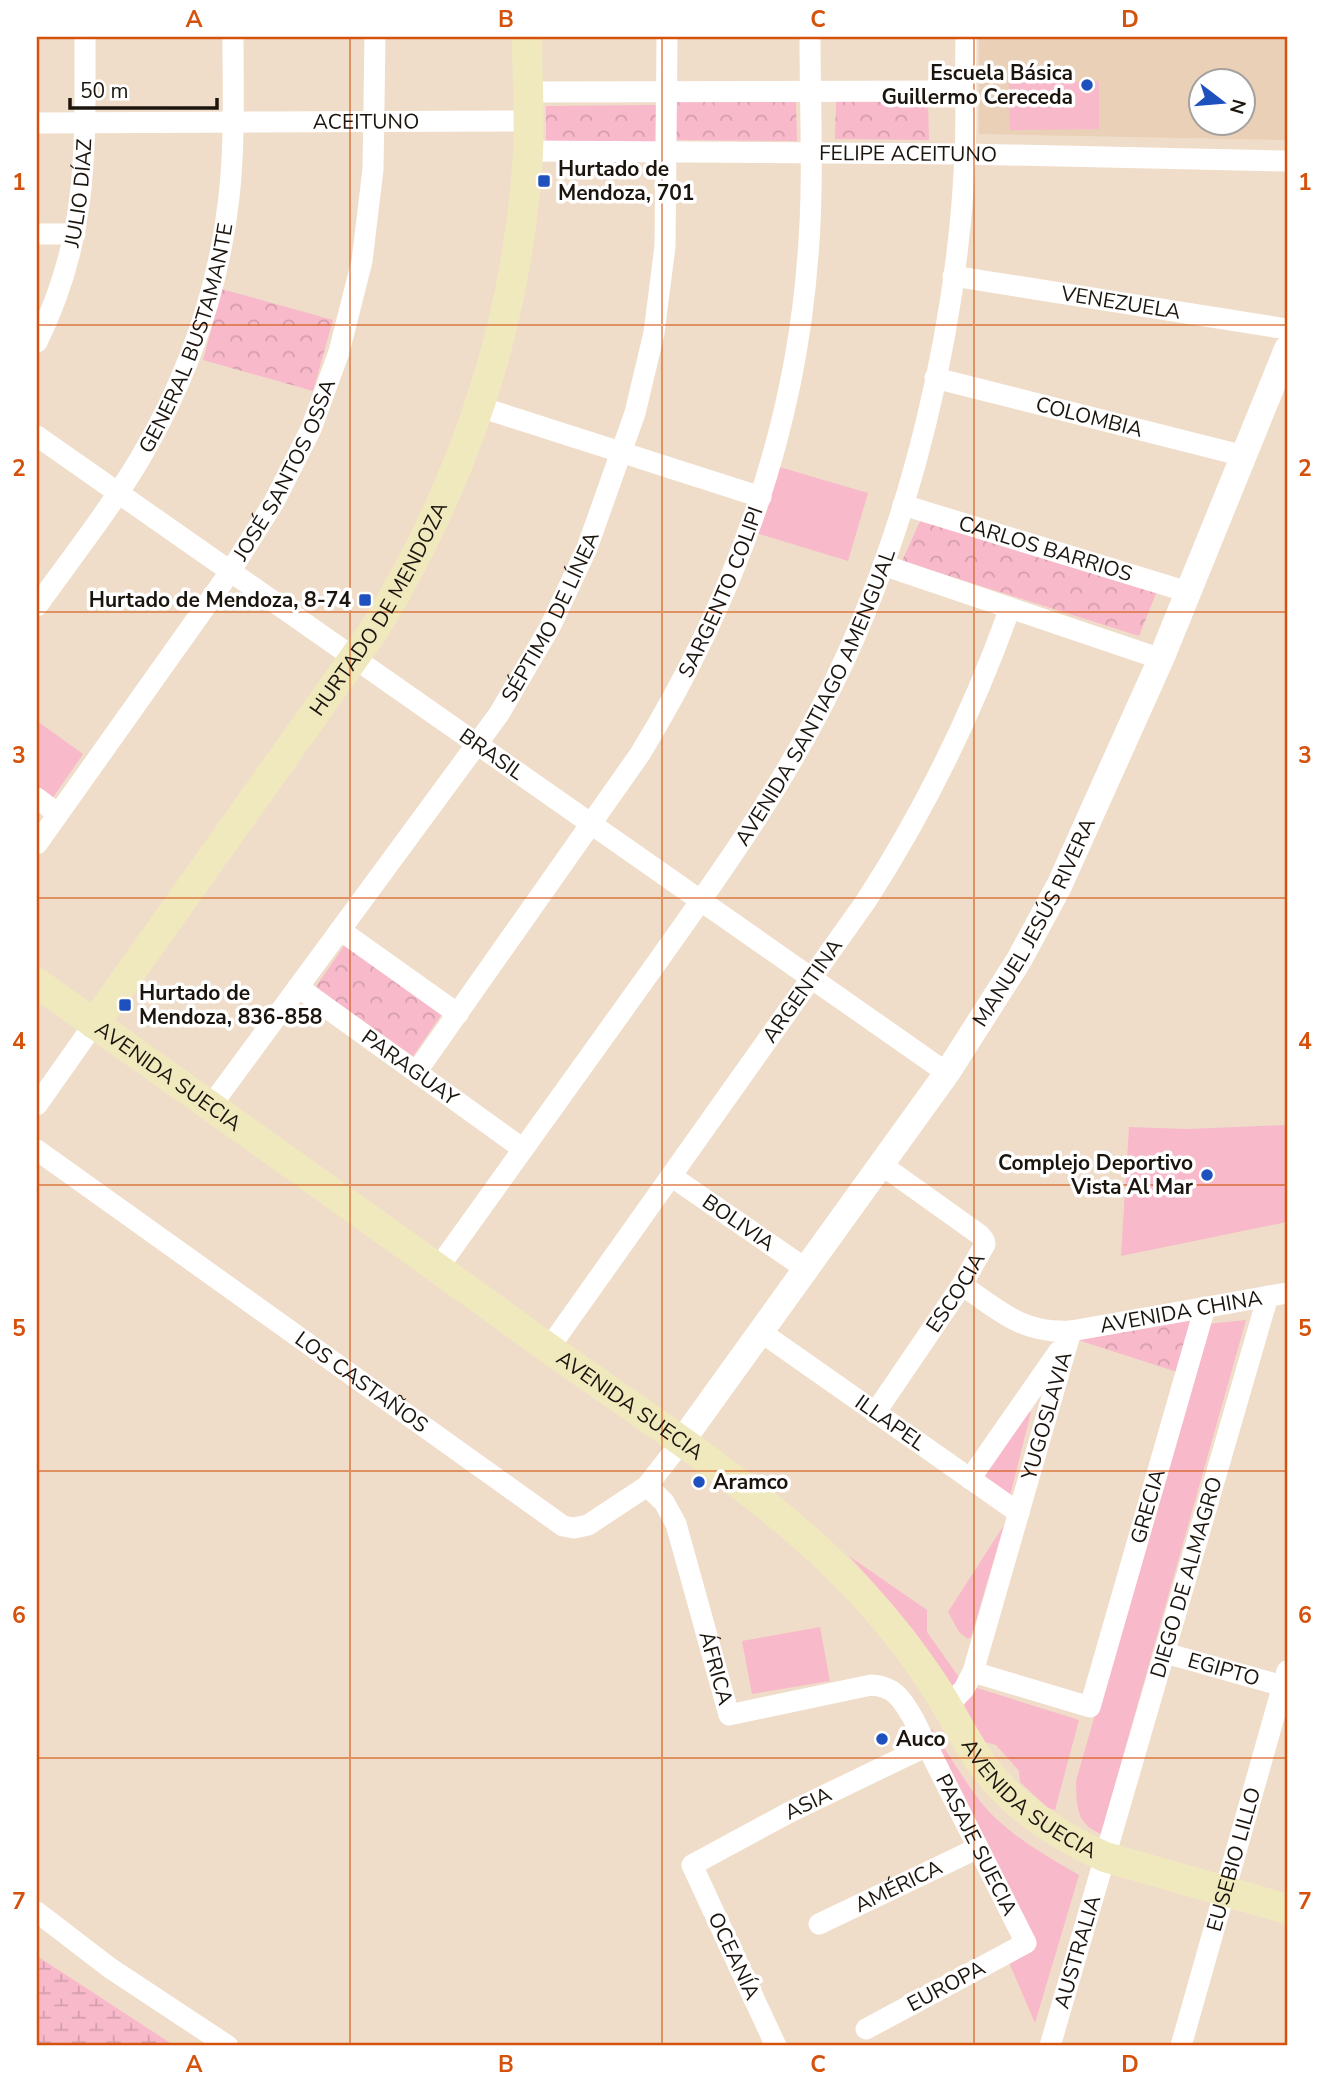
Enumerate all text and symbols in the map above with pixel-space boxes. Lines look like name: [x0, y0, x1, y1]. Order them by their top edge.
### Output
text: A: [185, 4, 203, 35]
text: B: [498, 4, 514, 35]
text: C: [810, 4, 826, 35]
text: D: [1121, 4, 1139, 35]
place label: Escuela Básica Guillermo Cereceda: [881, 59, 1073, 111]
scale bar: [70, 66, 217, 110]
north arrow: [1188, 66, 1258, 136]
text: 50 m: [80, 77, 129, 105]
marker: Escuela Básica Guillermo Cereceda: [1079, 77, 1095, 93]
text: N: [1223, 96, 1252, 117]
street label: ACEITUNO: [313, 107, 419, 136]
street label: JULIO DÍAZ: [58, 138, 98, 251]
street label: FELIPE ACEITUNO: [819, 139, 997, 169]
place label: Hurtado de Mendoza, 701: [558, 155, 694, 207]
text: 1: [12, 167, 26, 198]
text: 1: [1298, 167, 1312, 198]
marker: Hurtado de Mendoza, 701: [536, 173, 552, 189]
street label: GENERAL BUSTAMANTE: [132, 221, 239, 458]
street label: VENEZUELA: [1058, 279, 1183, 326]
street label: JOSÉ SANTOS OSSA: [226, 375, 342, 567]
street label: COLOMBIA: [1033, 390, 1146, 444]
text: 2: [12, 453, 26, 484]
text: 2: [1298, 453, 1312, 484]
street label: HURTADO DE MENDOZA: [303, 497, 454, 722]
street label: SARGENTO COLIPI: [672, 503, 770, 683]
street label: CARLOS BARRIOS: [955, 509, 1136, 588]
street label: SÉPTIMO DE LÍNEA: [495, 528, 606, 707]
street label: AVENIDA SANTIAGO AMENGUAL: [728, 545, 902, 851]
place label: Hurtado de Mendoza, 8-74: [89, 586, 351, 614]
marker: Hurtado de Mendoza, 8-74: [357, 592, 373, 608]
street label: BRASIL: [454, 722, 530, 787]
text: 3: [12, 740, 26, 771]
text: 3: [1298, 740, 1312, 771]
street label: MANUEL JESÚS RIVERA: [966, 813, 1102, 1032]
street label: ARGENTINA: [756, 933, 849, 1048]
place label: Hurtado de Mendoza, 836-858: [139, 979, 322, 1031]
marker: Hurtado de Mendoza, 836-858: [117, 997, 133, 1013]
street label: AVENIDA SUECIA: [90, 1015, 247, 1138]
street label: PARAGUAY: [356, 1023, 464, 1112]
text: 4: [12, 1026, 26, 1057]
text: 4: [1298, 1026, 1312, 1057]
place label: Complejo Deportivo Vista Al Mar: [998, 1149, 1194, 1201]
marker: Complejo Deportivo Vista Al Mar: [1199, 1167, 1215, 1183]
street label: BOLIVIA: [697, 1188, 780, 1257]
street label: ESCOCIA: [920, 1248, 991, 1338]
street label: AVENIDA CHINA: [1098, 1284, 1264, 1340]
text: 5: [12, 1313, 26, 1344]
text: 5: [1298, 1313, 1312, 1344]
street label: LOS CASTAÑOS: [289, 1325, 434, 1439]
street label: AVENIDA SUECIA: [551, 1344, 709, 1466]
street label: YUGOSLAVIA: [1015, 1348, 1078, 1484]
street label: ILLAPEL: [850, 1388, 932, 1458]
street label: GRECIA: [1124, 1466, 1172, 1547]
place label: Aramco: [713, 1468, 788, 1496]
street label: DIEGO DE ALMAGRO: [1144, 1473, 1229, 1681]
marker: Aramco: [691, 1474, 707, 1490]
text: 6: [12, 1600, 26, 1631]
text: 6: [1298, 1600, 1312, 1631]
street label: ÁFRICA: [692, 1628, 740, 1708]
street label: EGIPTO: [1185, 1646, 1263, 1693]
place label: Auco: [896, 1725, 946, 1753]
marker: Auco: [874, 1731, 890, 1747]
street label: AVENIDA SUECIA: [955, 1733, 1101, 1865]
street label: PASAJE SUECIA: [929, 1769, 1024, 1920]
street label: ASIA: [780, 1780, 836, 1827]
street label: EUSEBIO LILLO: [1200, 1784, 1267, 1935]
street label: AMÉRICA: [850, 1853, 947, 1919]
text: 7: [12, 1886, 26, 1917]
text: 7: [1298, 1886, 1312, 1917]
street label: AUSTRALIA: [1048, 1892, 1107, 2012]
street label: OCEANÍA: [702, 1908, 766, 2004]
street label: EUROPA: [902, 1954, 990, 2018]
text: A: [185, 2049, 203, 2080]
text: B: [498, 2049, 514, 2080]
text: C: [810, 2049, 826, 2080]
text: D: [1121, 2049, 1139, 2080]

